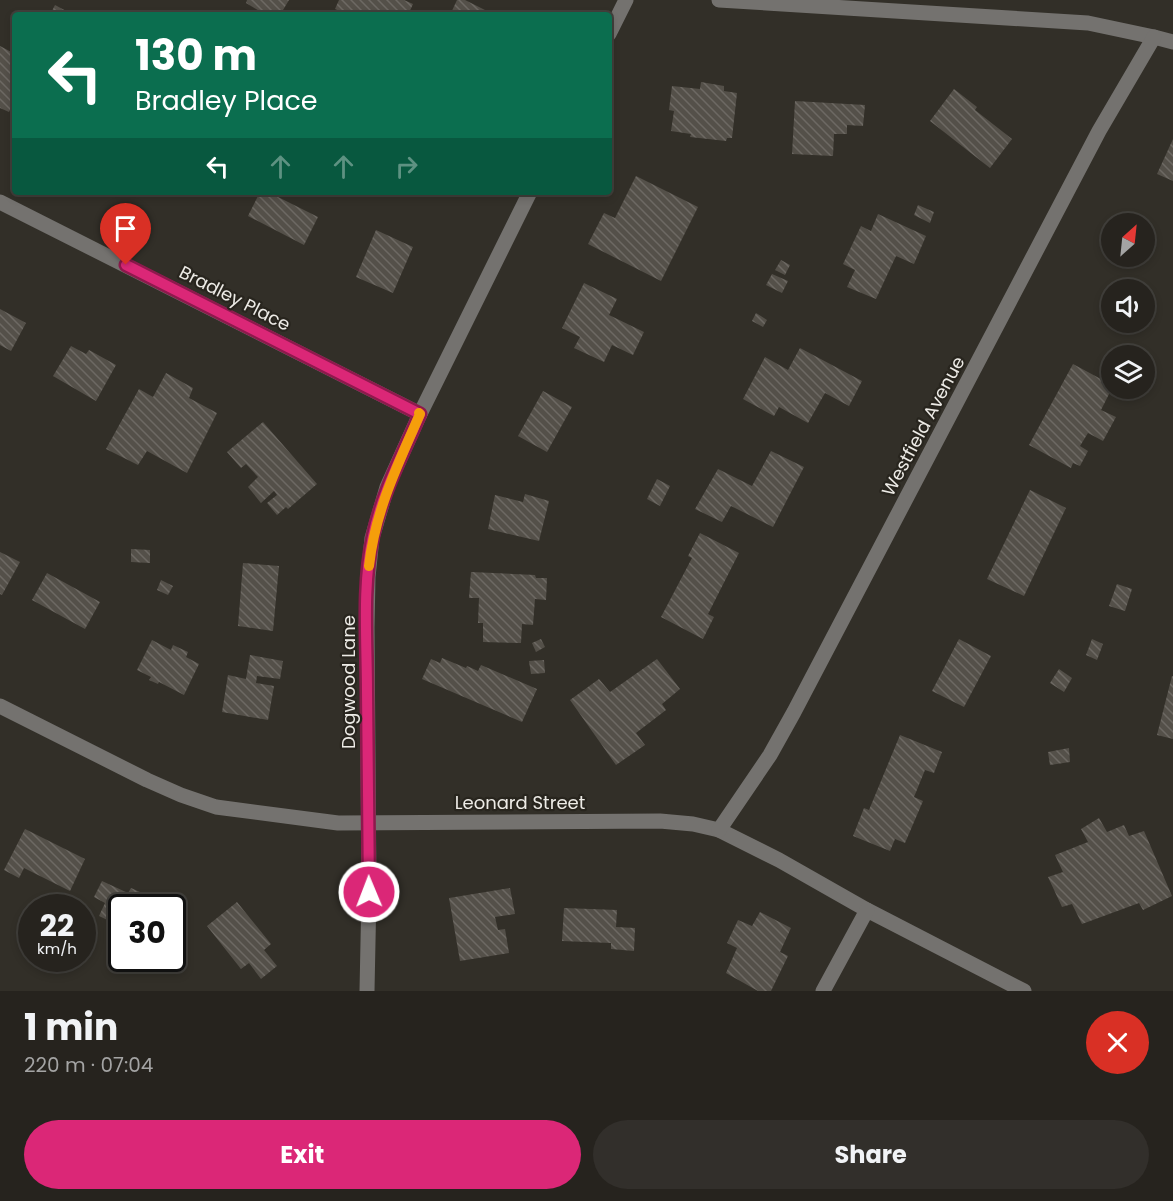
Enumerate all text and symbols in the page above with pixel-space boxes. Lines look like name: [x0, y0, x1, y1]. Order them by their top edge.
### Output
text: 130 m: [135, 26, 257, 85]
icon: left: [36, 36, 114, 114]
text: Bradley Place: [135, 82, 318, 119]
icon: left: [201, 150, 234, 183]
icon: ahead: [264, 150, 297, 183]
icon: ahead: [327, 150, 360, 183]
icon: right: [390, 150, 423, 183]
pin: [100, 203, 151, 265]
icon: arrive: [109, 212, 142, 245]
north arrow: [1101, 213, 1155, 267]
map controls: [1101, 213, 1155, 399]
street label: Bradley Place: [175, 259, 295, 337]
button: sound: [1101, 279, 1155, 333]
button: layers: [1101, 345, 1155, 399]
street label: Westfield Avenue: [876, 352, 970, 500]
street label: Dogwood Lane: [336, 615, 361, 749]
street label: Leonard Street: [455, 790, 585, 815]
position arrow: [337, 860, 401, 924]
speed limit sign: 30: [108, 894, 186, 972]
text: 22: [40, 904, 74, 947]
text: km/h: [37, 938, 77, 959]
text: 1 min: [24, 1002, 118, 1053]
button: close: [1086, 1011, 1149, 1074]
text: 220 m · 07:04: [24, 1051, 153, 1079]
button: Exit: [24, 1120, 581, 1189]
button: Share: [593, 1120, 1149, 1189]

